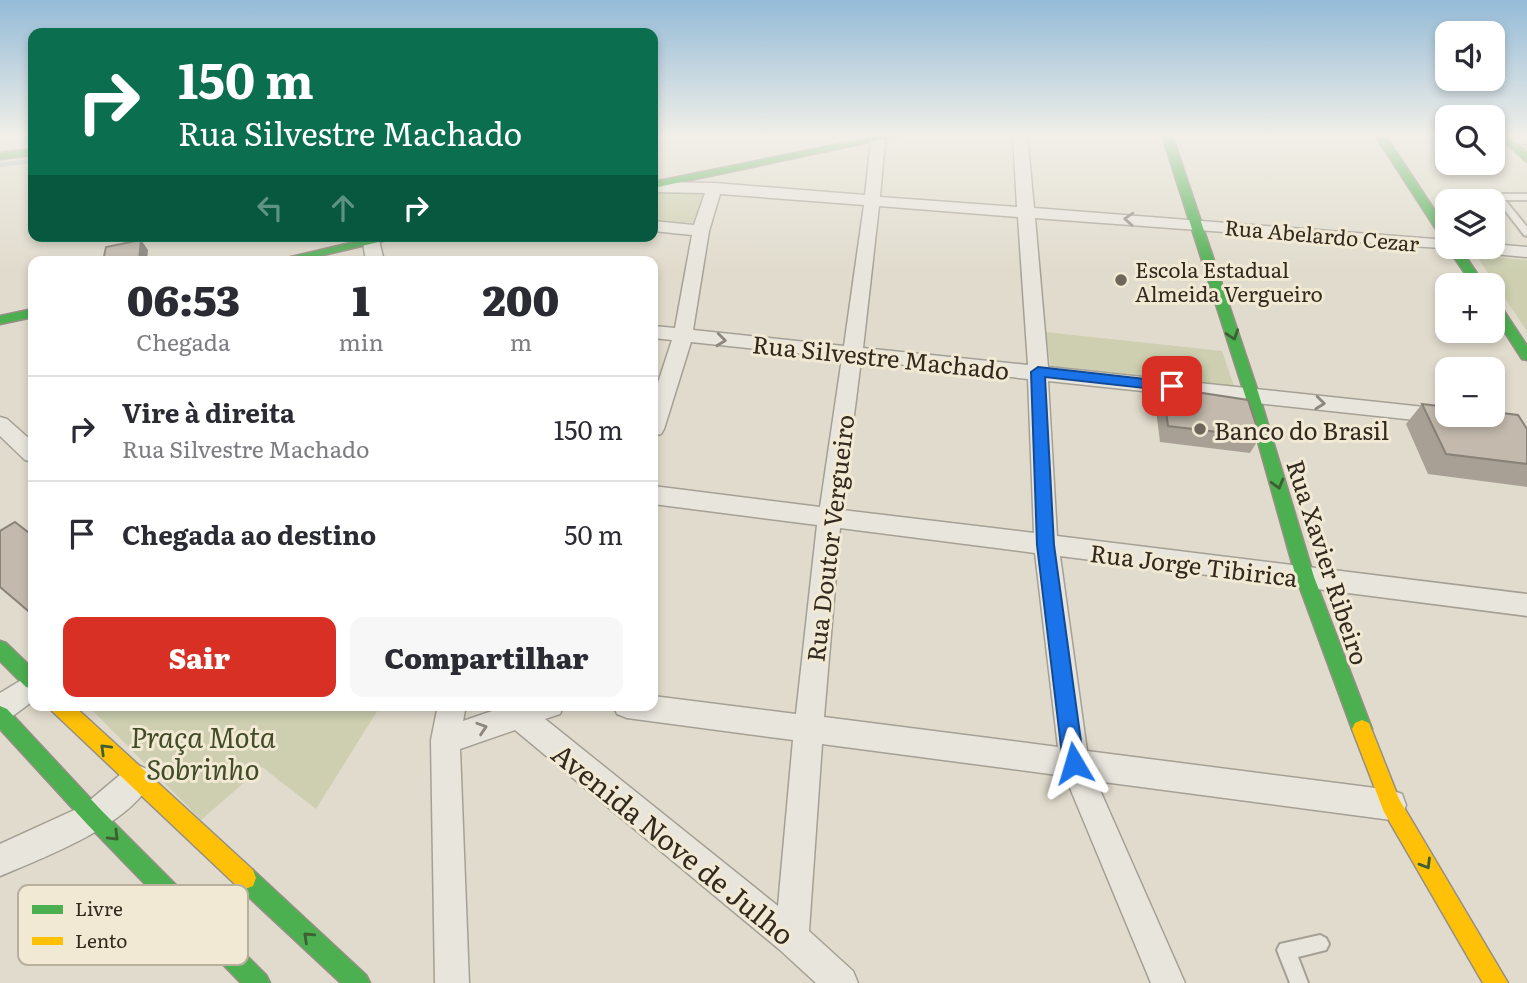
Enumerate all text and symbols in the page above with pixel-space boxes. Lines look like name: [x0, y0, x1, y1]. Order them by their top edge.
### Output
map controls: [1435, 21, 1505, 427]
button: sound: [1435, 21, 1505, 91]
text: 150 m: [178, 41, 314, 114]
icon: right: [63, 56, 154, 147]
button: search: [1435, 105, 1505, 175]
text: Rua Silvestre Machado: [178, 108, 522, 156]
icon: left: [251, 189, 289, 227]
icon: ahead: [324, 189, 362, 227]
icon: right: [397, 189, 435, 227]
button: layers: [1435, 189, 1505, 259]
street label: Rua Abelardo Cezar: [1223, 210, 1421, 258]
one-way arrow: [1123, 212, 1134, 227]
place label: Escola Estadual Almeida Vergueiro: [1135, 253, 1323, 308]
text: 06:53: [127, 267, 240, 329]
text: 1: [352, 267, 370, 329]
text: 200: [482, 267, 559, 329]
marker: Escola Estadual Almeida Vergueiro: [1113, 272, 1129, 288]
button: +: [1435, 273, 1505, 343]
text: Chegada: [136, 324, 230, 358]
text: min: [338, 324, 384, 358]
text: m: [510, 324, 532, 358]
street label: Rua Silvestre Machado: [751, 325, 1011, 387]
one-way arrow: [1225, 329, 1239, 341]
one-way arrow: [715, 332, 726, 347]
pin: [1142, 356, 1202, 416]
button: −: [1435, 357, 1505, 427]
icon: arrive: [1153, 367, 1191, 405]
text: Vire à direita: [122, 392, 295, 431]
one-way arrow: [1314, 395, 1326, 410]
text: 150 m: [554, 409, 623, 448]
icon: right: [63, 410, 101, 448]
street label: Rua Doutor Vergueiro: [796, 412, 862, 664]
place label: Banco do Brasil: [1214, 412, 1389, 447]
marker: Banco do Brasil: [1192, 421, 1208, 437]
text: Rua Silvestre Machado: [122, 431, 369, 465]
street label: Rua Xavier Ribeiro: [1279, 455, 1379, 669]
one-way arrow: [1269, 478, 1284, 490]
text: Chegada ao destino: [122, 514, 376, 553]
text: 50 m: [564, 514, 623, 553]
icon: arrive: [63, 515, 101, 553]
street label: Rua Jorge Tibirica: [1088, 534, 1300, 594]
button: Sair: [63, 617, 336, 697]
button: Compartilhar: [350, 617, 623, 697]
park label: Praça Mota Sobrinho: [130, 715, 276, 789]
one-way arrow: [475, 722, 487, 737]
position arrow: [1037, 726, 1111, 800]
street label: Avenida Nove de Julho: [544, 732, 804, 954]
one-way arrow: [100, 745, 113, 757]
one-way arrow: [105, 828, 118, 841]
one-way arrow: [1417, 857, 1430, 870]
legend: [18, 885, 248, 965]
text: Livre: [75, 894, 123, 922]
text: Lento: [75, 926, 128, 954]
one-way arrow: [303, 932, 316, 945]

